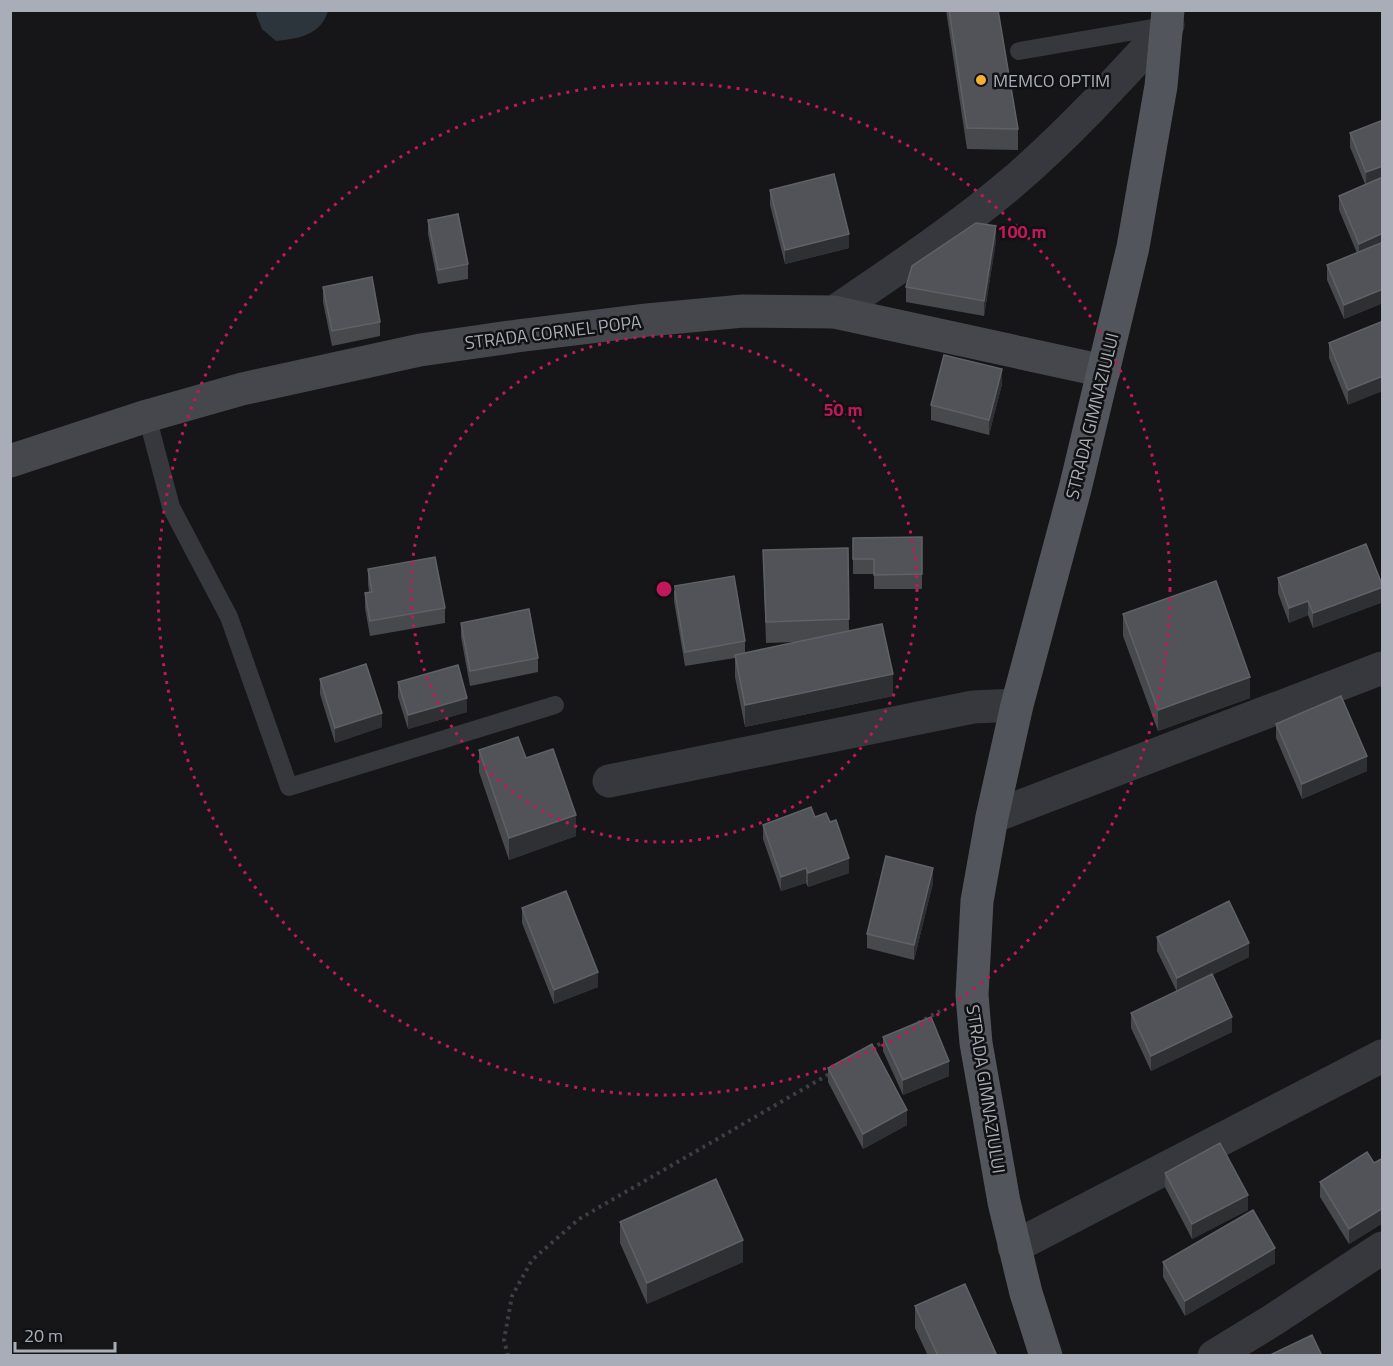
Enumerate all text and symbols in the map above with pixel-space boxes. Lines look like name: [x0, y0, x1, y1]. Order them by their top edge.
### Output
place label: MEMCO OPTIM: [993, 67, 1110, 94]
marker: MEMCO OPTIM: [974, 73, 988, 87]
text: 100 m: [997, 218, 1047, 245]
street label: STRADA CORNEL POPA: [463, 308, 643, 356]
street label: STRADA GIMNAZIULUI: [1058, 330, 1126, 502]
text: 50 m: [823, 396, 863, 423]
centre of rings: [654, 579, 674, 599]
street label: STRADA GIMNAZIULUI: [959, 1003, 1013, 1175]
scale bar: [15, 1315, 116, 1353]
text: 20 m: [24, 1322, 63, 1349]

